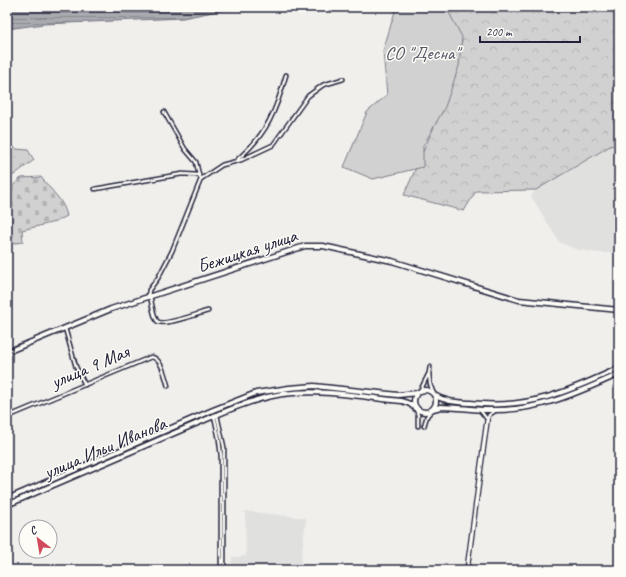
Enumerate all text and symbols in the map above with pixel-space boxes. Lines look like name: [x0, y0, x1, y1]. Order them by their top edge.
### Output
scale bar: [480, 18, 580, 44]
text: 200 m: [486, 24, 513, 40]
park label: СО "Десна": [385, 41, 462, 65]
street label: Бежицкая улица: [194, 223, 302, 278]
street label: улица 9 Мая: [47, 339, 134, 394]
street label: улица Ильи Иванова: [39, 411, 171, 485]
north arrow: [18, 519, 58, 559]
text: С: [27, 522, 40, 538]

